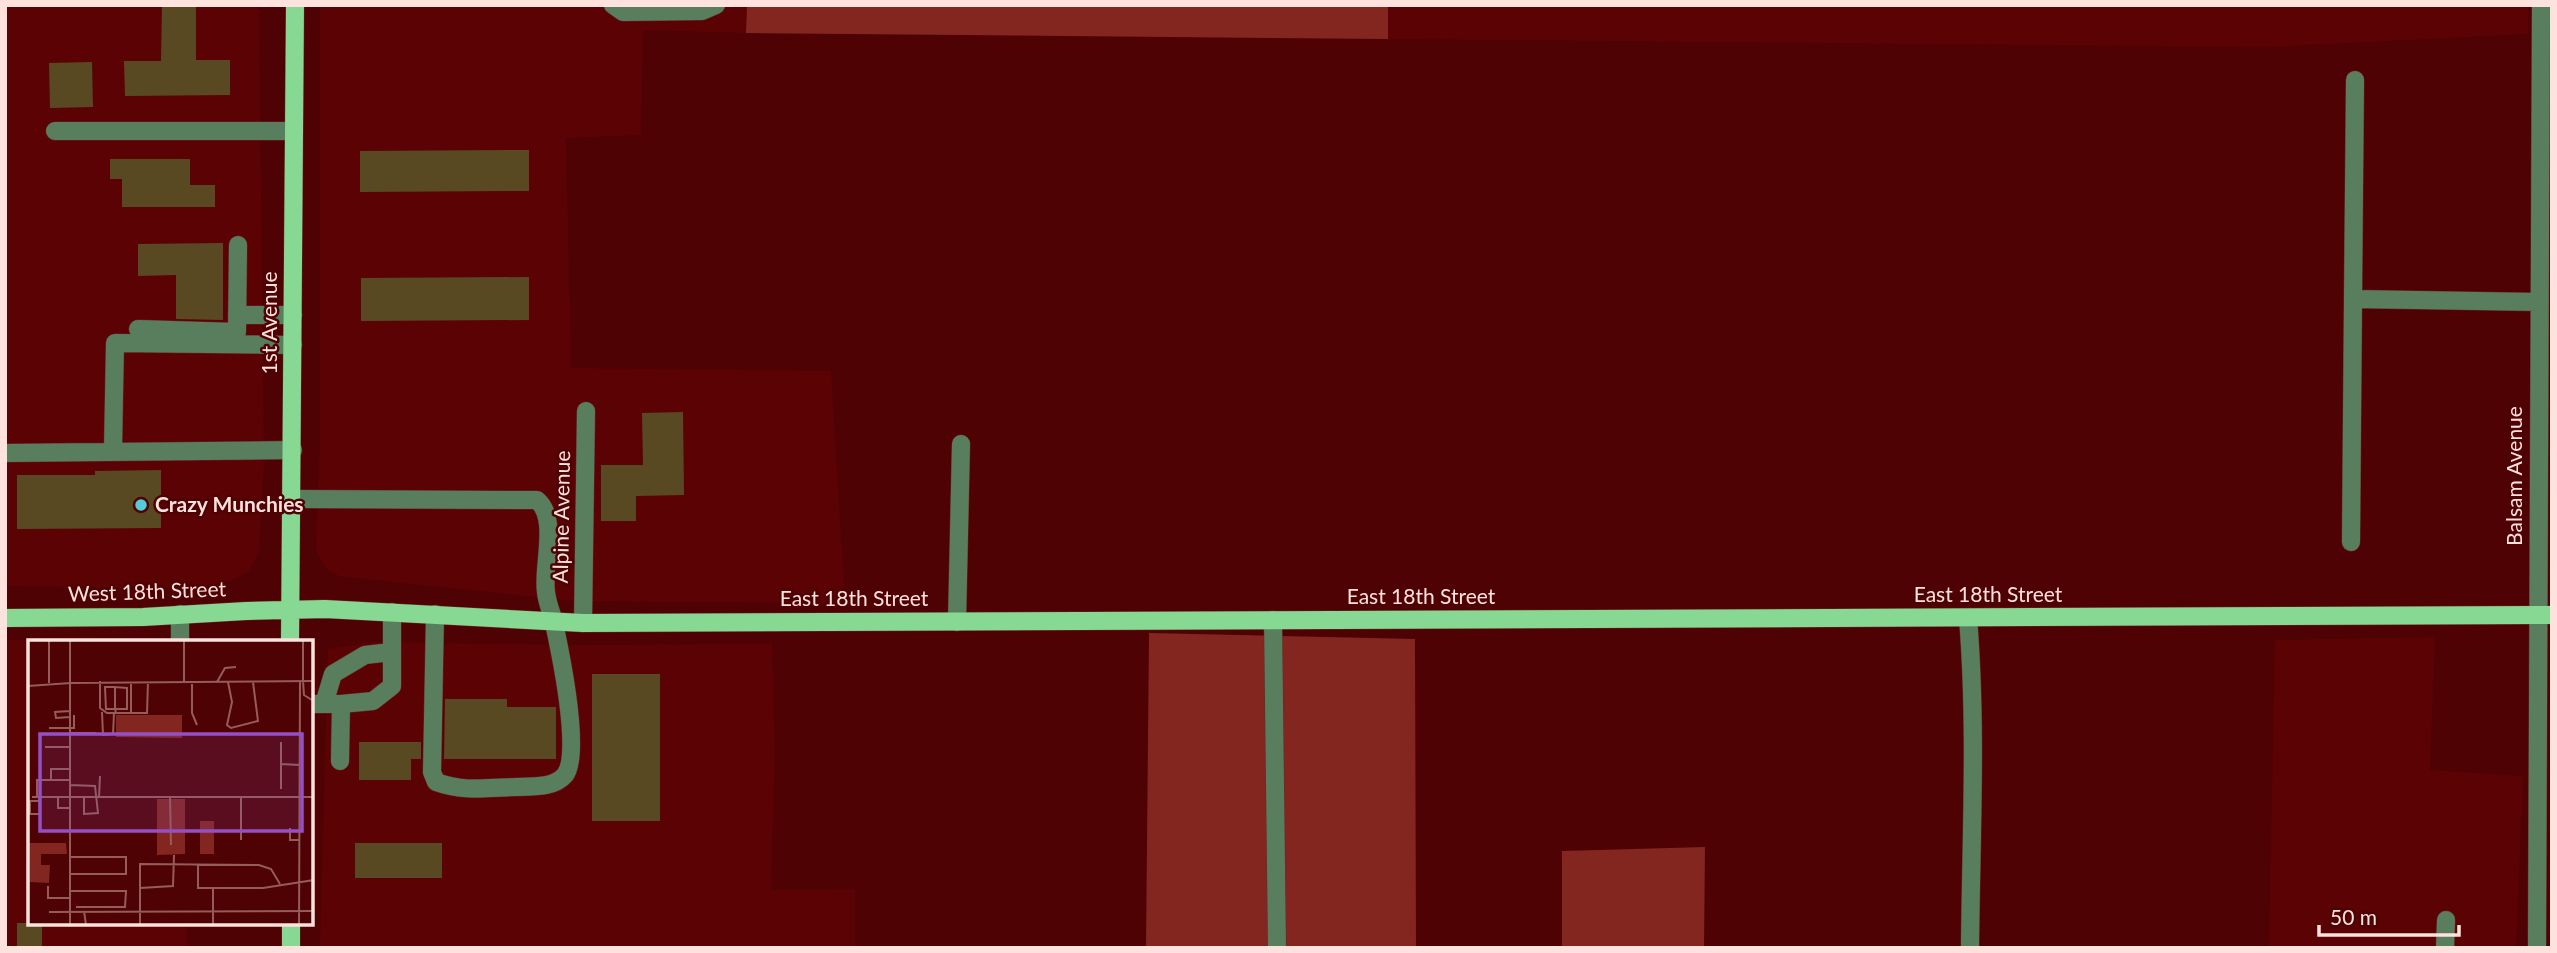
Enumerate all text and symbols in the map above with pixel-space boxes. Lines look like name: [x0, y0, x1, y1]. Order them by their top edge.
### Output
street label: 1st Avenue: [256, 272, 281, 375]
street label: Balsam Avenue: [2501, 406, 2526, 546]
street label: Alpine Avenue: [547, 450, 574, 584]
place label: Crazy Munchies: [155, 491, 304, 516]
marker: Crazy Munchies: [133, 497, 149, 513]
street label: West 18th Street: [68, 575, 227, 606]
street label: East 18th Street: [1914, 581, 2063, 606]
street label: East 18th Street: [1347, 583, 1496, 608]
street label: East 18th Street: [780, 585, 929, 610]
inset map: [28, 640, 313, 925]
scale bar: [2319, 894, 2459, 938]
text: 50 m: [2330, 904, 2377, 929]

